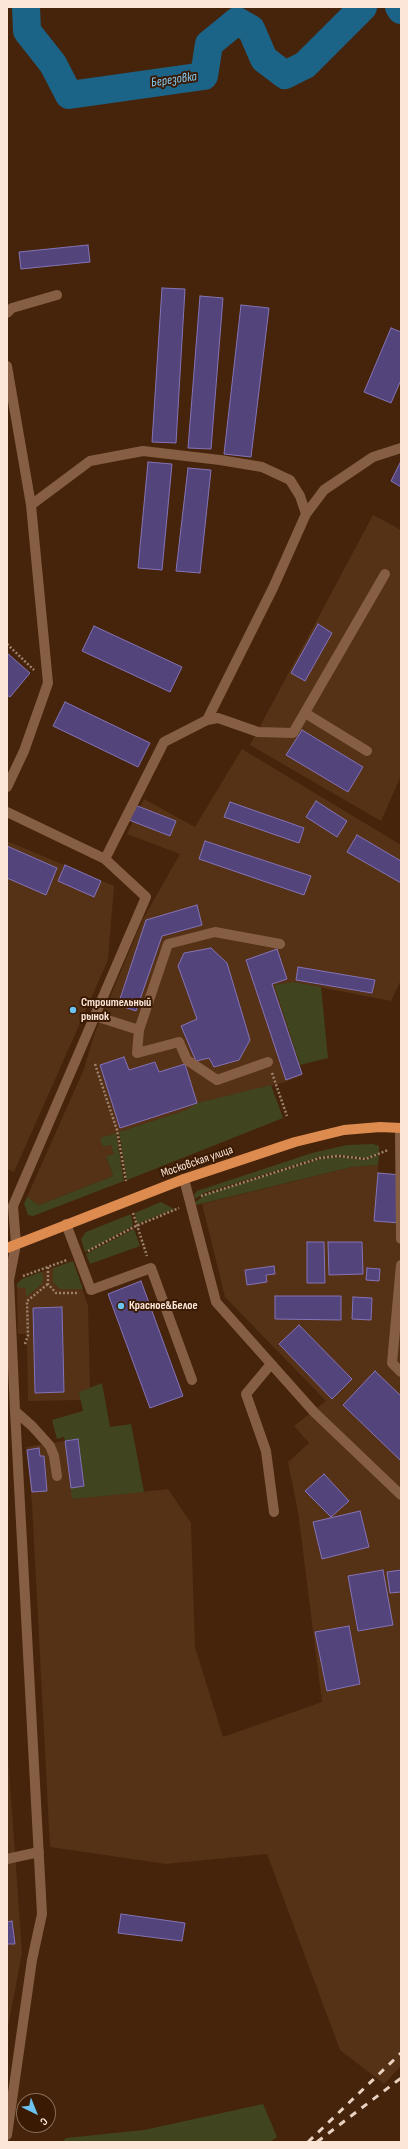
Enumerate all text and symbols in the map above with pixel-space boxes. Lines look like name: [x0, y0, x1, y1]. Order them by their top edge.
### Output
water label: Березовка: [150, 69, 198, 91]
place label: Строительный рынок: [81, 996, 151, 1024]
marker: Строительный рынок: [68, 1005, 78, 1015]
street label: Московская улица: [159, 1143, 235, 1181]
place label: Красное&Белое: [129, 1299, 198, 1313]
marker: Красное&Белое: [116, 1301, 126, 1311]
north arrow: [16, 2093, 56, 2133]
text: С: [37, 2115, 50, 2128]

